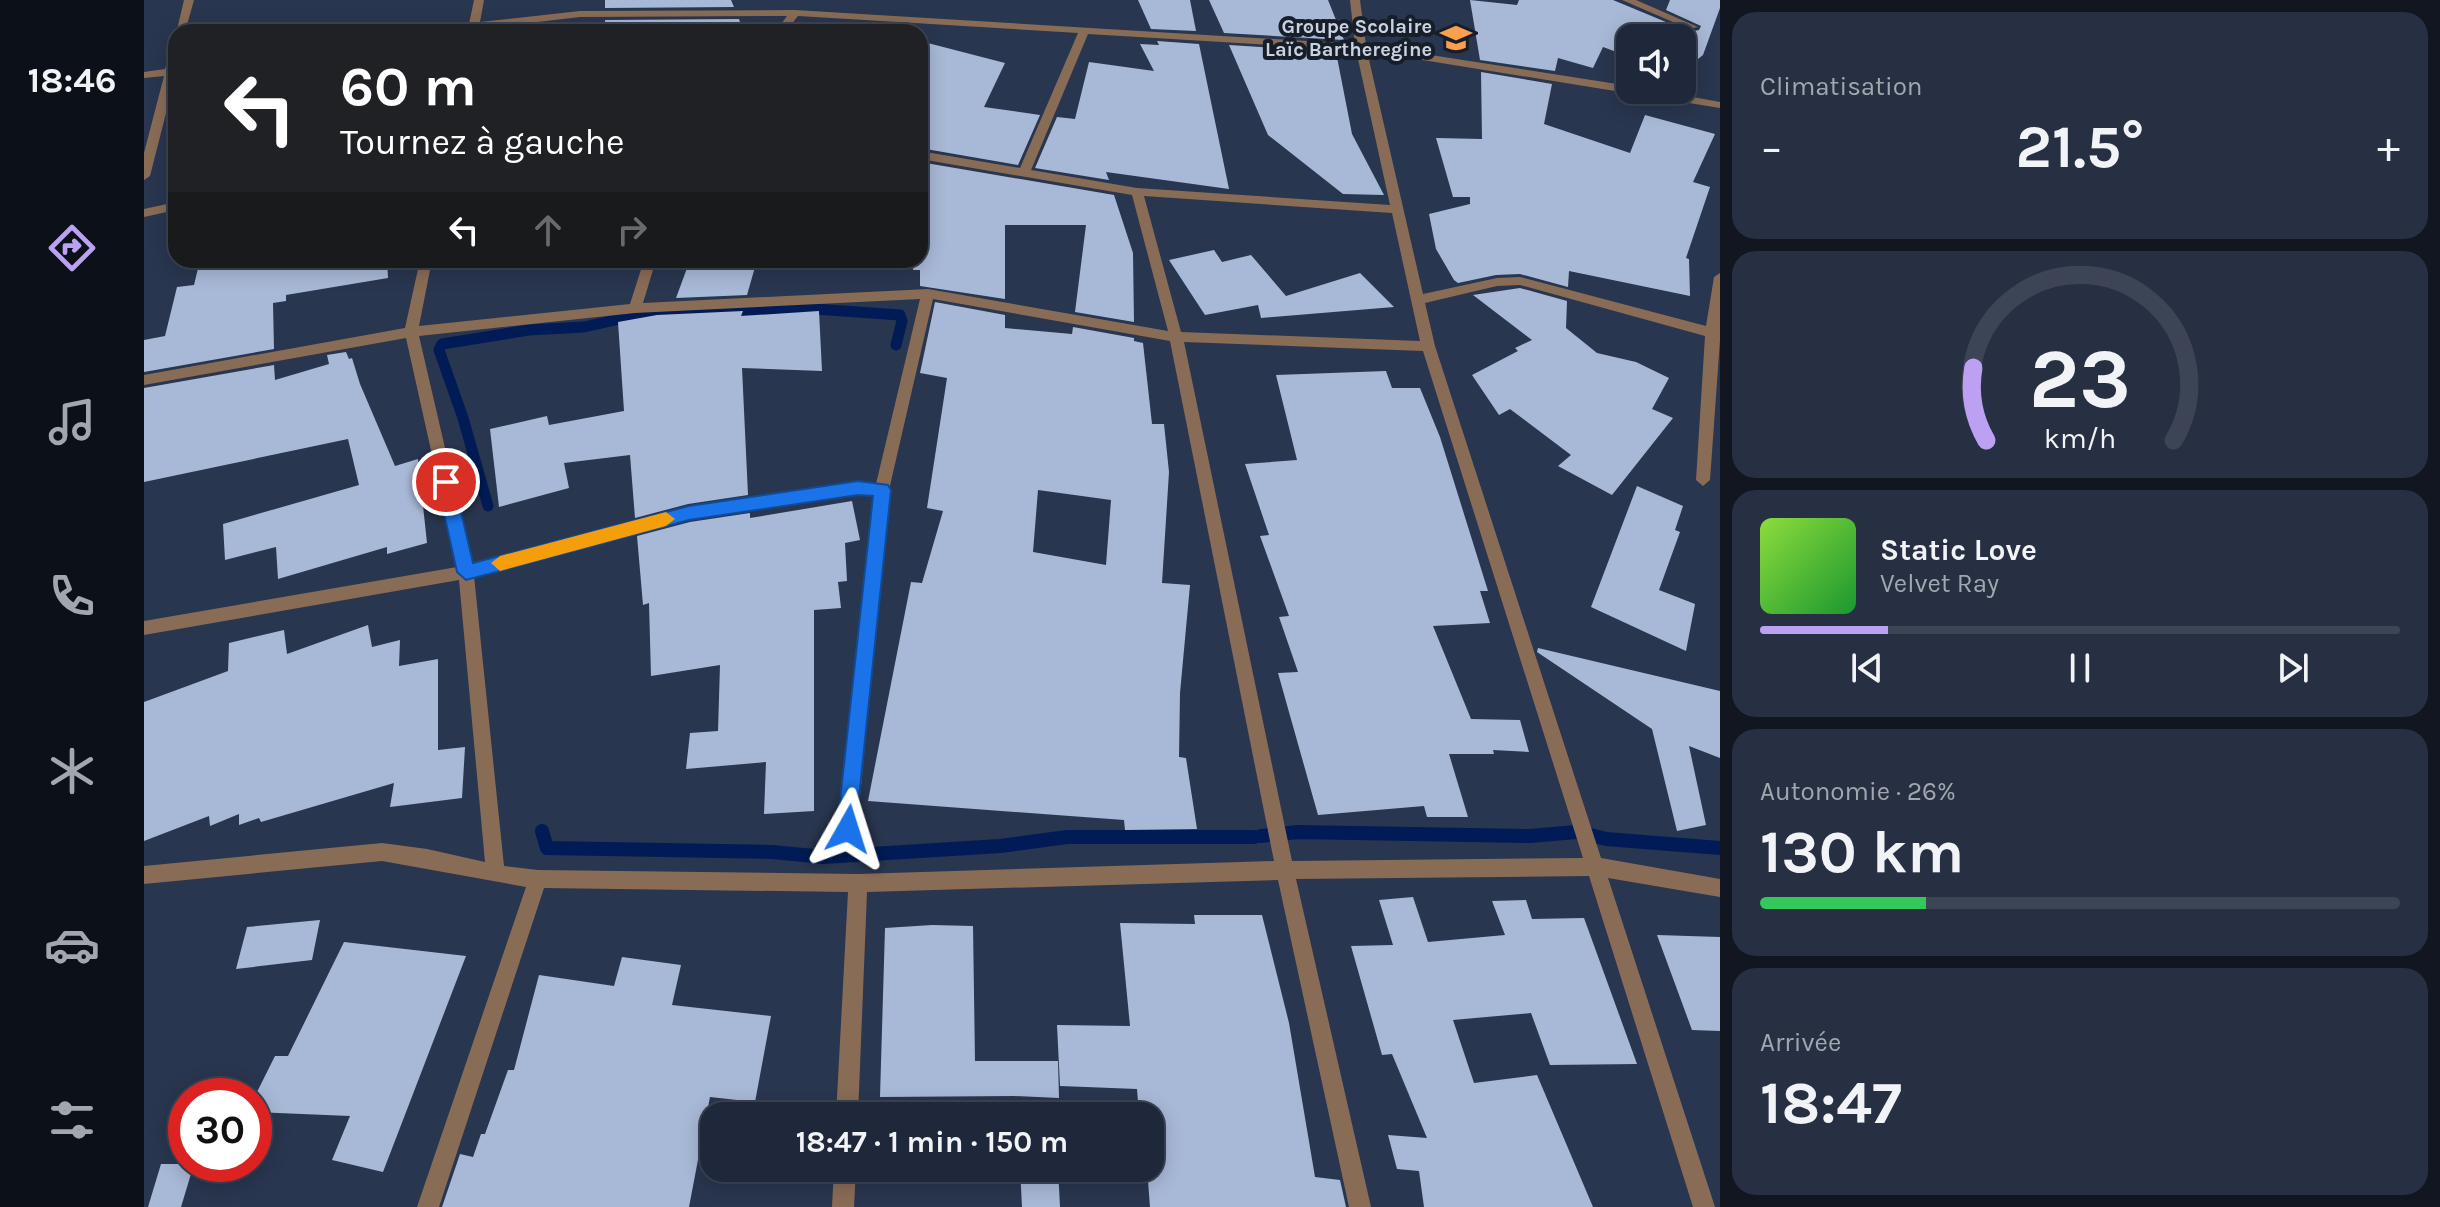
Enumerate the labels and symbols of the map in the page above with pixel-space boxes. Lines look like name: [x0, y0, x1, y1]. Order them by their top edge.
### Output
place label: Groupe Scolaire Laïc Bartheregine: [1265, 15, 1432, 61]
school or university icon: Groupe Scolaire Laïc Bartheregine: [1439, 21, 1473, 55]
pin: [412, 448, 480, 516]
position arrow: [806, 787, 890, 871]
speed limit sign: 30: [168, 1078, 272, 1182]

